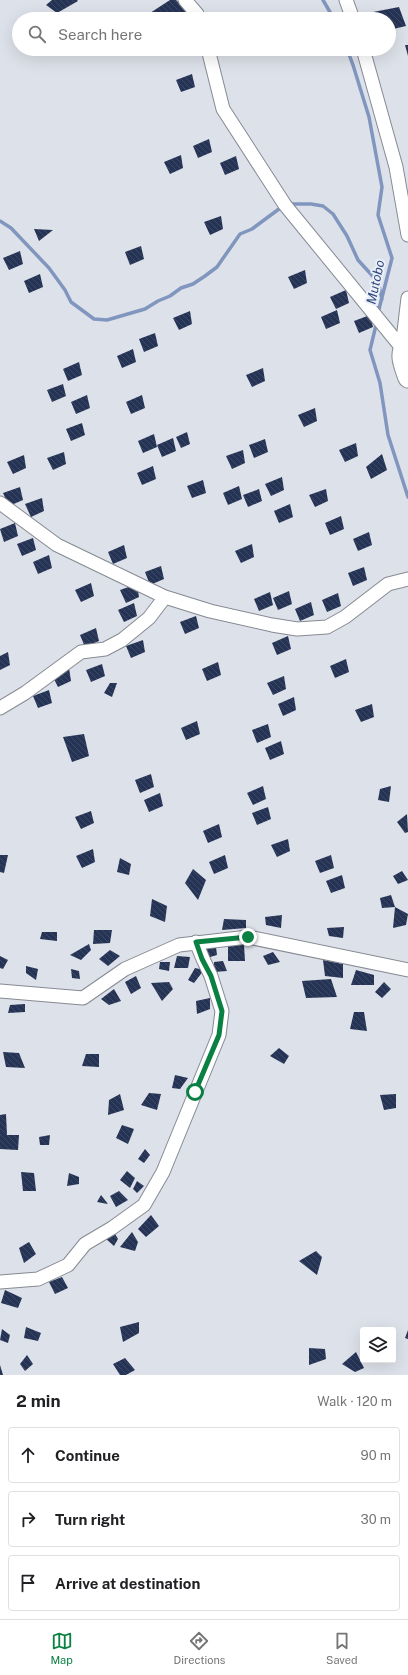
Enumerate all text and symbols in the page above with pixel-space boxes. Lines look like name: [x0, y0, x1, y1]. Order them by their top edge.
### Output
search box: [12, 12, 396, 56]
icon: search: [26, 23, 48, 45]
text: Search here: [58, 26, 142, 43]
water label: Mutobo: [363, 259, 387, 306]
route end: [239, 928, 257, 946]
route start: [186, 1083, 204, 1101]
map controls: [360, 1327, 396, 1363]
button: layers: [360, 1327, 396, 1363]
text: 2 min: [16, 1391, 61, 1411]
text: Walk · 120 m: [317, 1394, 392, 1409]
icon: ahead: [17, 1444, 39, 1466]
text: Continue: [55, 1447, 120, 1464]
text: 90 m: [361, 1448, 391, 1463]
icon: right: [17, 1508, 39, 1530]
text: Turn right: [55, 1511, 125, 1528]
text: 30 m: [361, 1512, 391, 1527]
icon: arrive: [17, 1572, 39, 1594]
text: Arrive at destination: [55, 1575, 200, 1592]
tab: Map: [50, 1630, 73, 1666]
tab: Directions: [174, 1630, 225, 1666]
tab: Saved: [326, 1630, 358, 1666]

